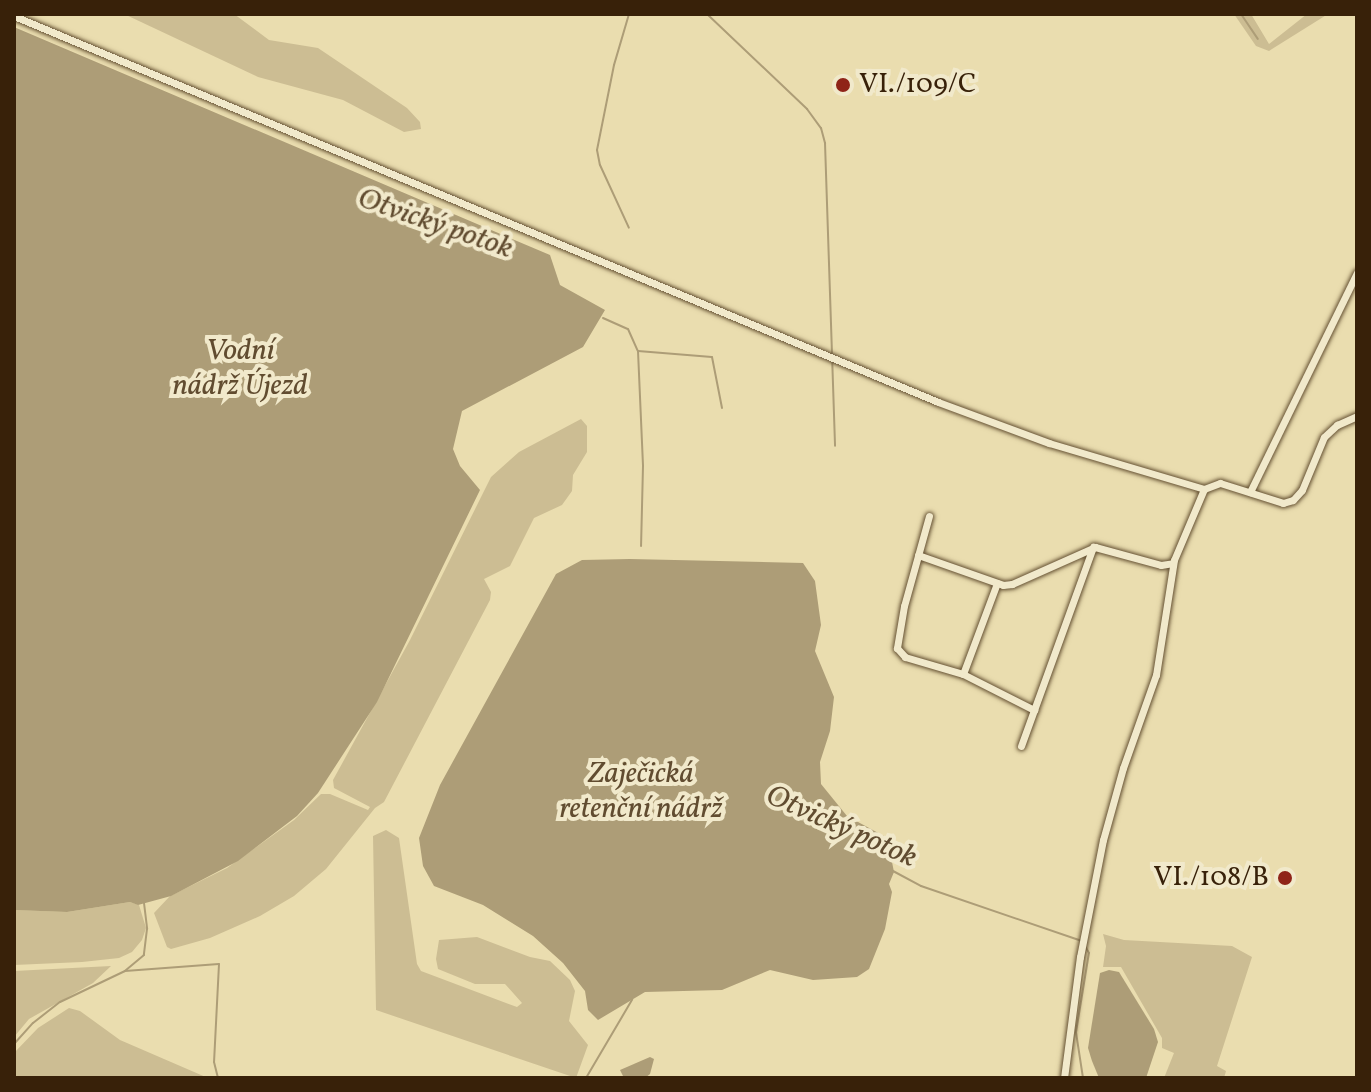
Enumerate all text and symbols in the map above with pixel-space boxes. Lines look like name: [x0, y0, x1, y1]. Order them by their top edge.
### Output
place label: VI./109/C: [859, 68, 976, 102]
marker: VI./109/C: [834, 76, 852, 94]
water label: Otvický potok: [353, 181, 517, 267]
water label: Vodní nádrž Újezd: [172, 333, 308, 404]
water label: Zaječická retenční nádrž: [559, 756, 723, 826]
water label: Otvický potok: [760, 778, 922, 876]
place label: VI./108/B: [1153, 861, 1269, 895]
marker: VI./108/B: [1276, 869, 1294, 887]

